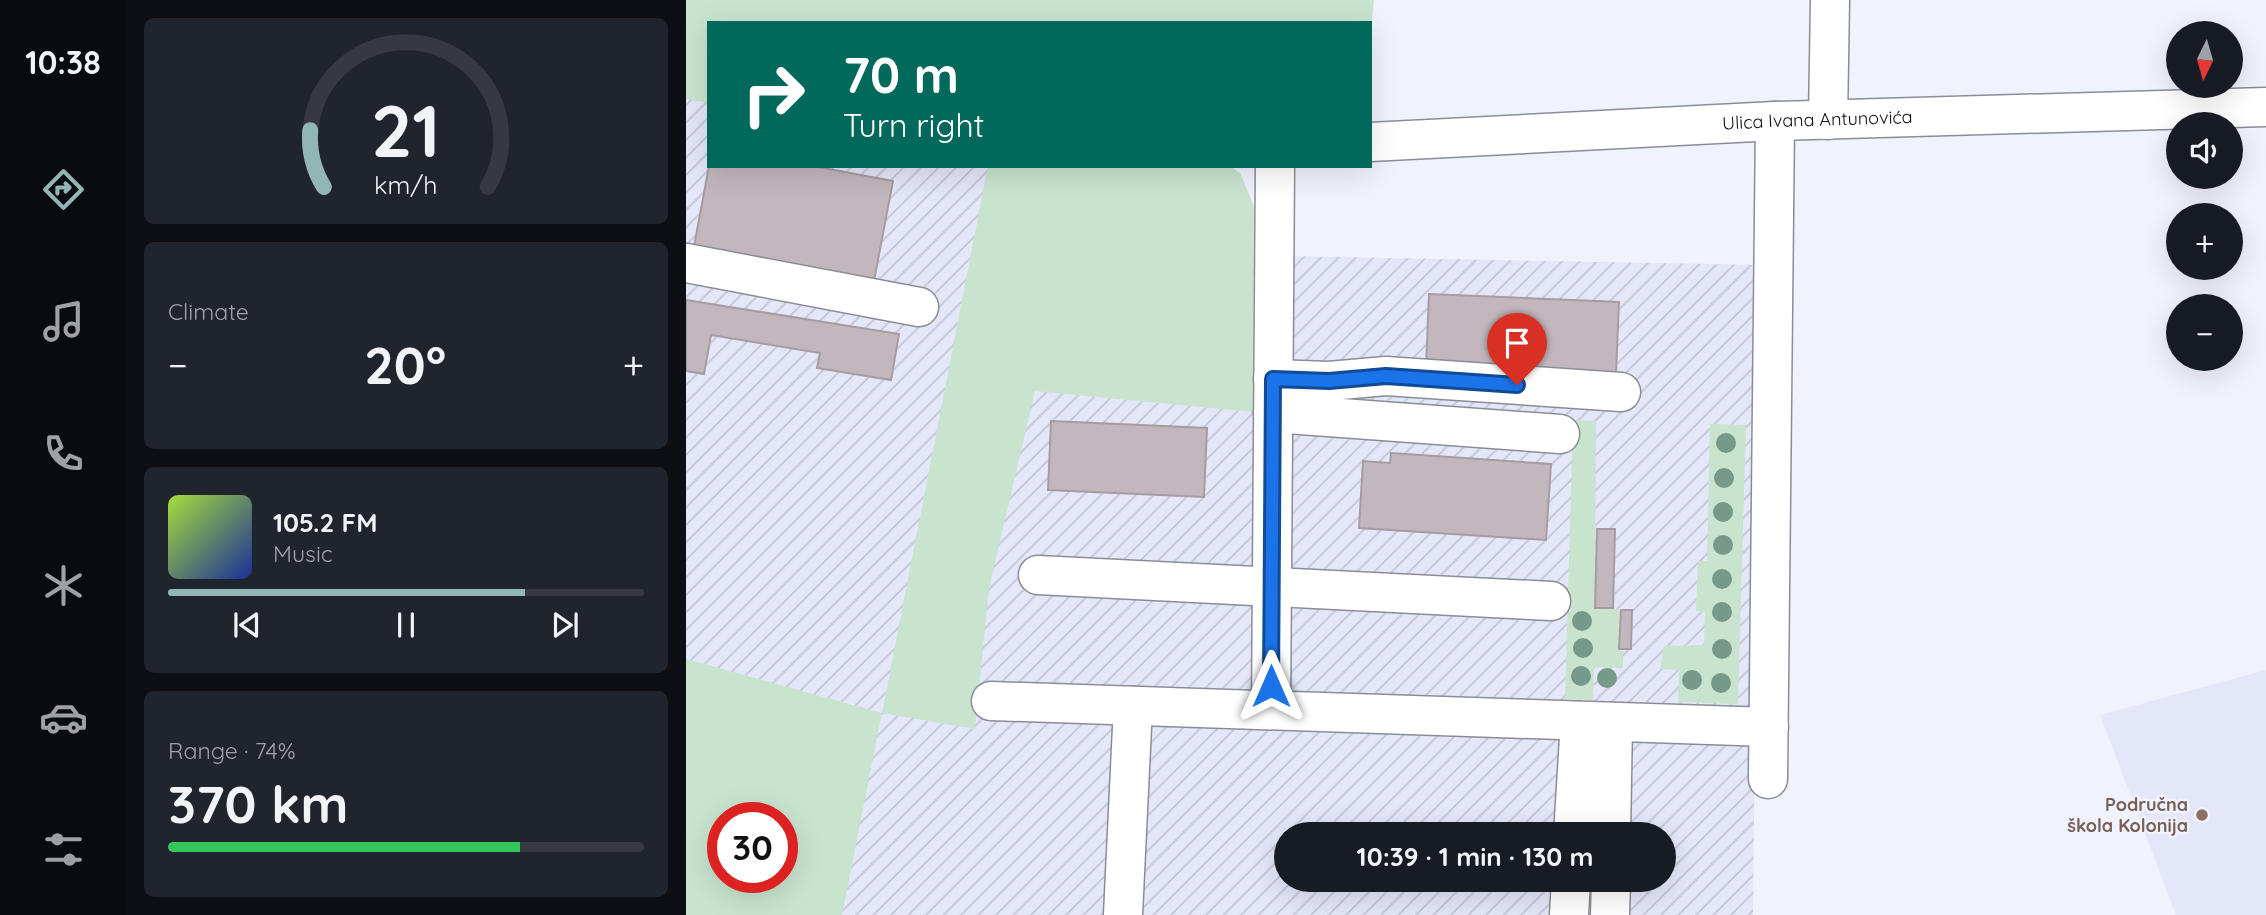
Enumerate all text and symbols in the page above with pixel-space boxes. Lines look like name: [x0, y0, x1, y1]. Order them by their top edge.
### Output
north arrow: [2166, 21, 2244, 98]
map controls: [2166, 21, 2243, 371]
text: 10:38: [25, 42, 101, 82]
text: 70 m: [843, 44, 959, 105]
icon: right: [728, 49, 819, 140]
text: 21: [371, 85, 441, 176]
text: Turn right: [843, 105, 984, 145]
street label: Ulica Ivana Antunovića: [1722, 105, 1913, 135]
button: sound: [2166, 112, 2243, 189]
icon: directions: [39, 165, 88, 214]
text: km/h: [374, 169, 438, 200]
button: +: [2166, 203, 2243, 280]
button: −: [2166, 294, 2243, 371]
icon: music: [39, 297, 88, 346]
text: Climate: [168, 297, 249, 326]
pin: [1487, 313, 1547, 385]
icon: arrive: [1498, 324, 1536, 362]
text: 20°: [364, 332, 446, 397]
text: −: [168, 341, 188, 389]
text: +: [623, 341, 644, 389]
icon: phone: [39, 429, 88, 478]
text: 105.2 FM: [273, 506, 377, 539]
text: Music: [273, 539, 333, 568]
icon: climate: [39, 561, 88, 610]
icon: previous: [228, 606, 266, 644]
icon: pause: [387, 606, 425, 644]
icon: next: [546, 606, 584, 644]
position arrow: [1234, 649, 1308, 723]
icon: car: [39, 693, 88, 742]
text: Range · 74%: [168, 736, 296, 765]
text: 370 km: [168, 771, 349, 836]
place label: Područna škola Kolonija: [2067, 793, 2188, 837]
speed limit sign: 30: [707, 802, 798, 893]
marker: Područna škola Kolonija: [2194, 807, 2210, 823]
icon: filters: [39, 825, 88, 874]
text: 10:39 · 1 min · 130 m: [1357, 840, 1593, 873]

